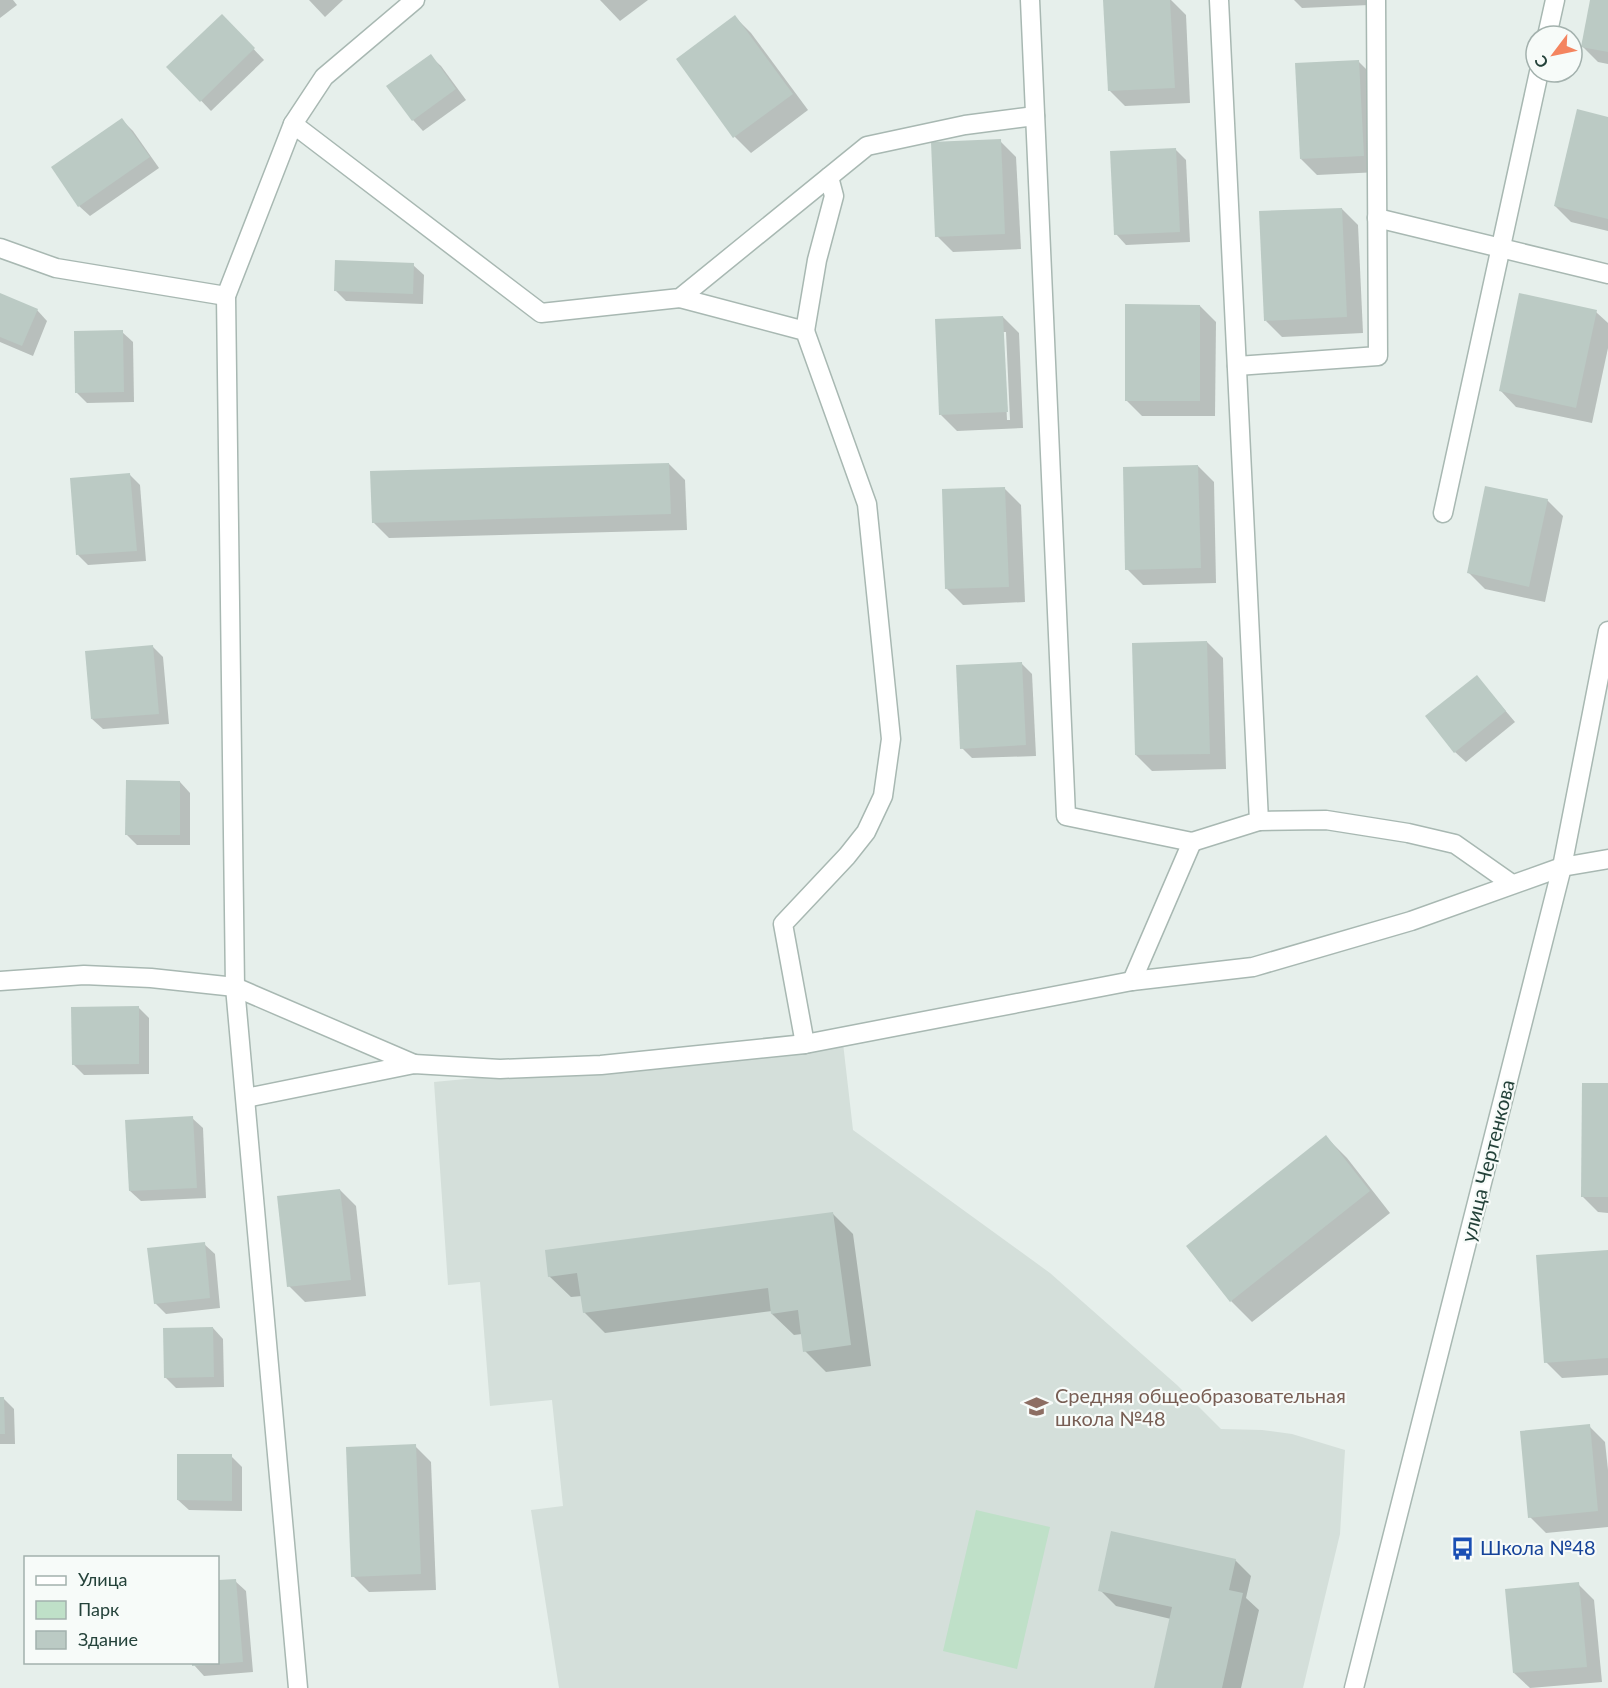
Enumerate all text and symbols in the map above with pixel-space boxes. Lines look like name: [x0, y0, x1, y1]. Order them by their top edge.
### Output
north arrow: [1524, 24, 1584, 84]
text: С: [1530, 52, 1552, 72]
street label: улица Чертенкова: [1455, 1077, 1519, 1245]
place label: Средняя общеобразовательная школа №48: [1055, 1383, 1346, 1430]
school or university icon: Средняя общеобразовательная школа №48: [1024, 1394, 1050, 1420]
bus stop icon: Школа №48: [1449, 1535, 1475, 1561]
place label: Школа №48: [1480, 1535, 1595, 1559]
legend: [24, 1556, 219, 1664]
text: Улица: [78, 1568, 128, 1590]
text: Парк: [78, 1598, 120, 1620]
text: Здание: [78, 1628, 138, 1650]

